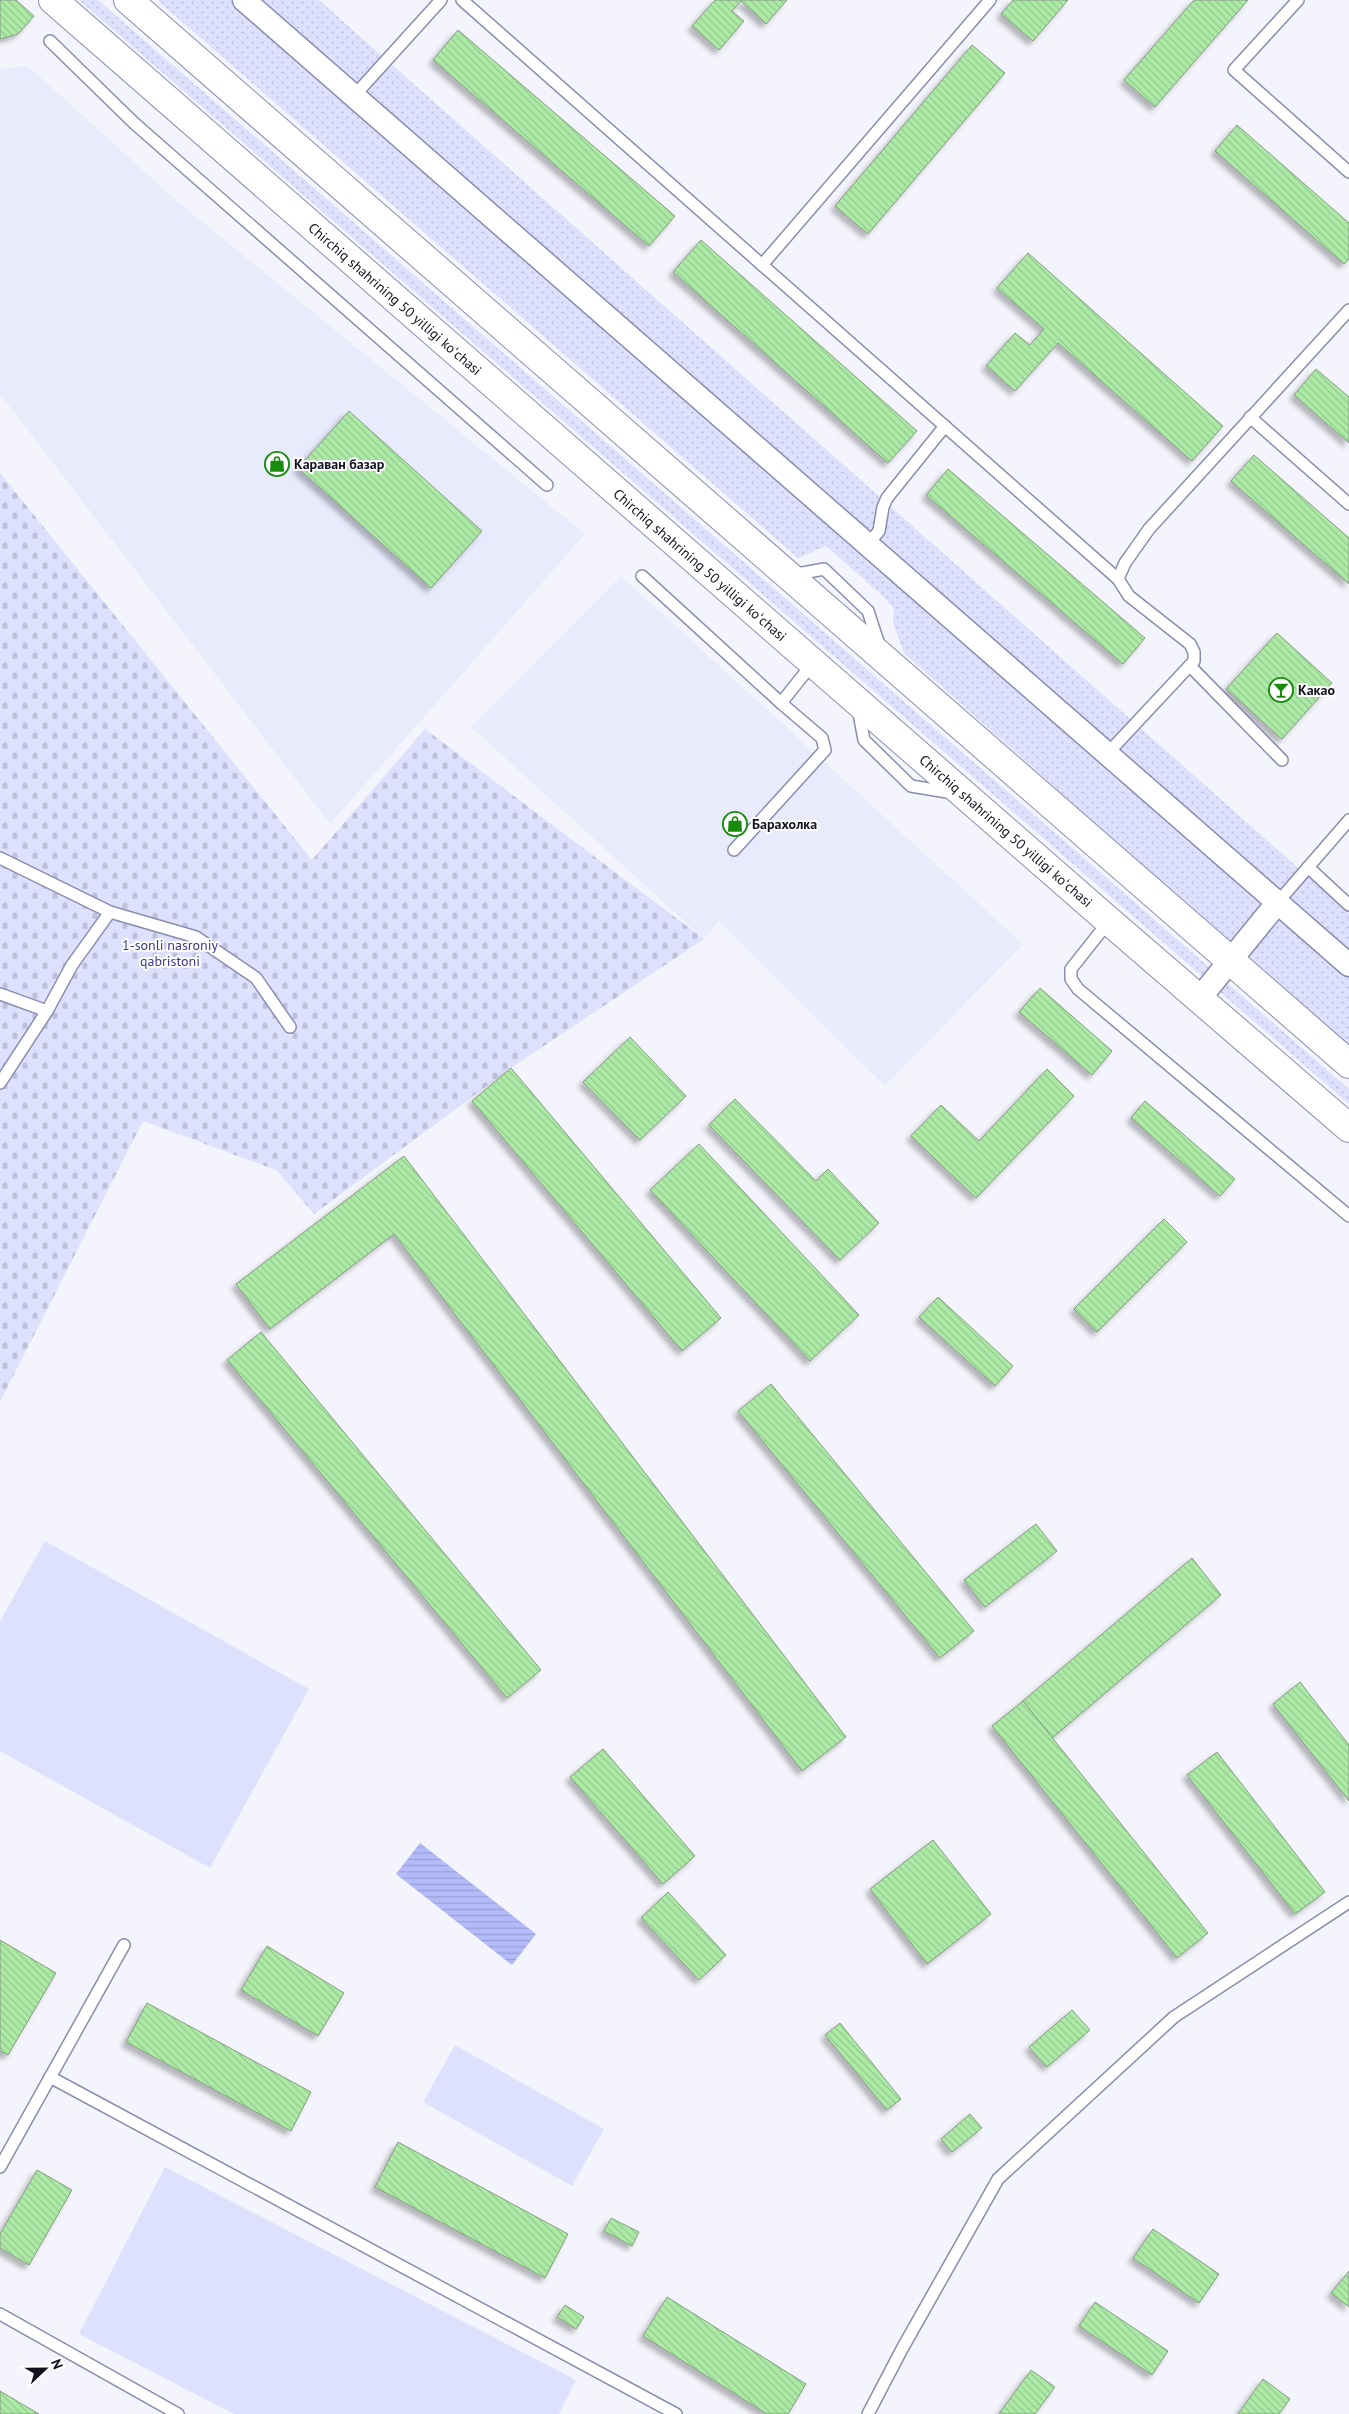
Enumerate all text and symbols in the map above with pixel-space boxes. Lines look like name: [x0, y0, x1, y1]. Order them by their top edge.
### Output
street label: Chirchiq shahrining 50 yilligi koʻchasi: [305, 219, 485, 379]
shop icon: Караван базар: [264, 451, 290, 477]
place label: Караван базар: [294, 455, 385, 473]
street label: Chirchiq shahrining 50 yilligi koʻchasi: [610, 485, 790, 645]
bar icon: Какао: [1268, 677, 1294, 703]
place label: Какао: [1298, 681, 1335, 699]
street label: Chirchiq shahrining 50 yilligi koʻchasi: [916, 751, 1096, 911]
shop icon: Барахолка: [722, 811, 748, 837]
place label: Барахолка: [752, 815, 817, 833]
park label: 1-sonli nasroniy qabristoni: [122, 936, 218, 970]
north arrow: [20, 2344, 70, 2394]
text: N: [47, 2356, 67, 2372]

